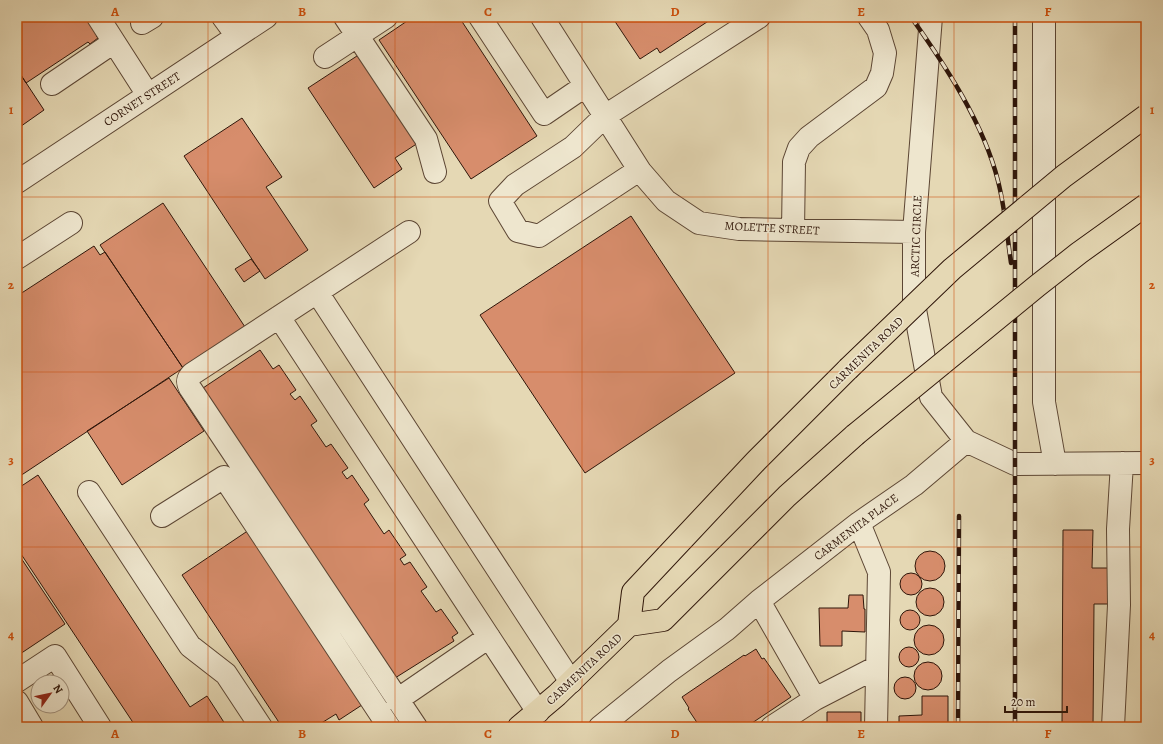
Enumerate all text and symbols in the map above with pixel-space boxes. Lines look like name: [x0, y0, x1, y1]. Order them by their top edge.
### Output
text: A: [110, 3, 120, 20]
text: B: [298, 3, 306, 20]
text: C: [484, 3, 492, 20]
text: D: [670, 3, 680, 20]
text: E: [857, 3, 865, 20]
text: F: [1045, 3, 1052, 20]
street label: CORNET STREET: [100, 68, 184, 130]
text: 1: [9, 101, 14, 118]
text: 1: [1150, 101, 1155, 118]
street label: ARCTIC CIRCLE: [907, 195, 925, 278]
street label: MOLETTE STREET: [724, 218, 820, 238]
text: 2: [8, 276, 15, 293]
text: 2: [1149, 276, 1156, 293]
street label: CARMENITA ROAD: [825, 313, 907, 393]
text: 3: [8, 451, 14, 468]
text: 3: [1149, 451, 1155, 468]
street label: CARMENITA PLACE: [810, 490, 902, 564]
text: 4: [8, 626, 14, 643]
text: 4: [1149, 626, 1155, 643]
street label: CARMENITA ROAD: [543, 630, 625, 708]
north arrow: [30, 674, 70, 714]
text: N: [49, 681, 66, 696]
scale bar: [1005, 688, 1067, 714]
text: 20 m: [1011, 694, 1035, 710]
text: A: [110, 725, 120, 742]
text: B: [298, 725, 306, 742]
text: C: [484, 725, 492, 742]
text: D: [670, 725, 680, 742]
text: E: [857, 725, 865, 742]
text: F: [1045, 725, 1052, 742]

